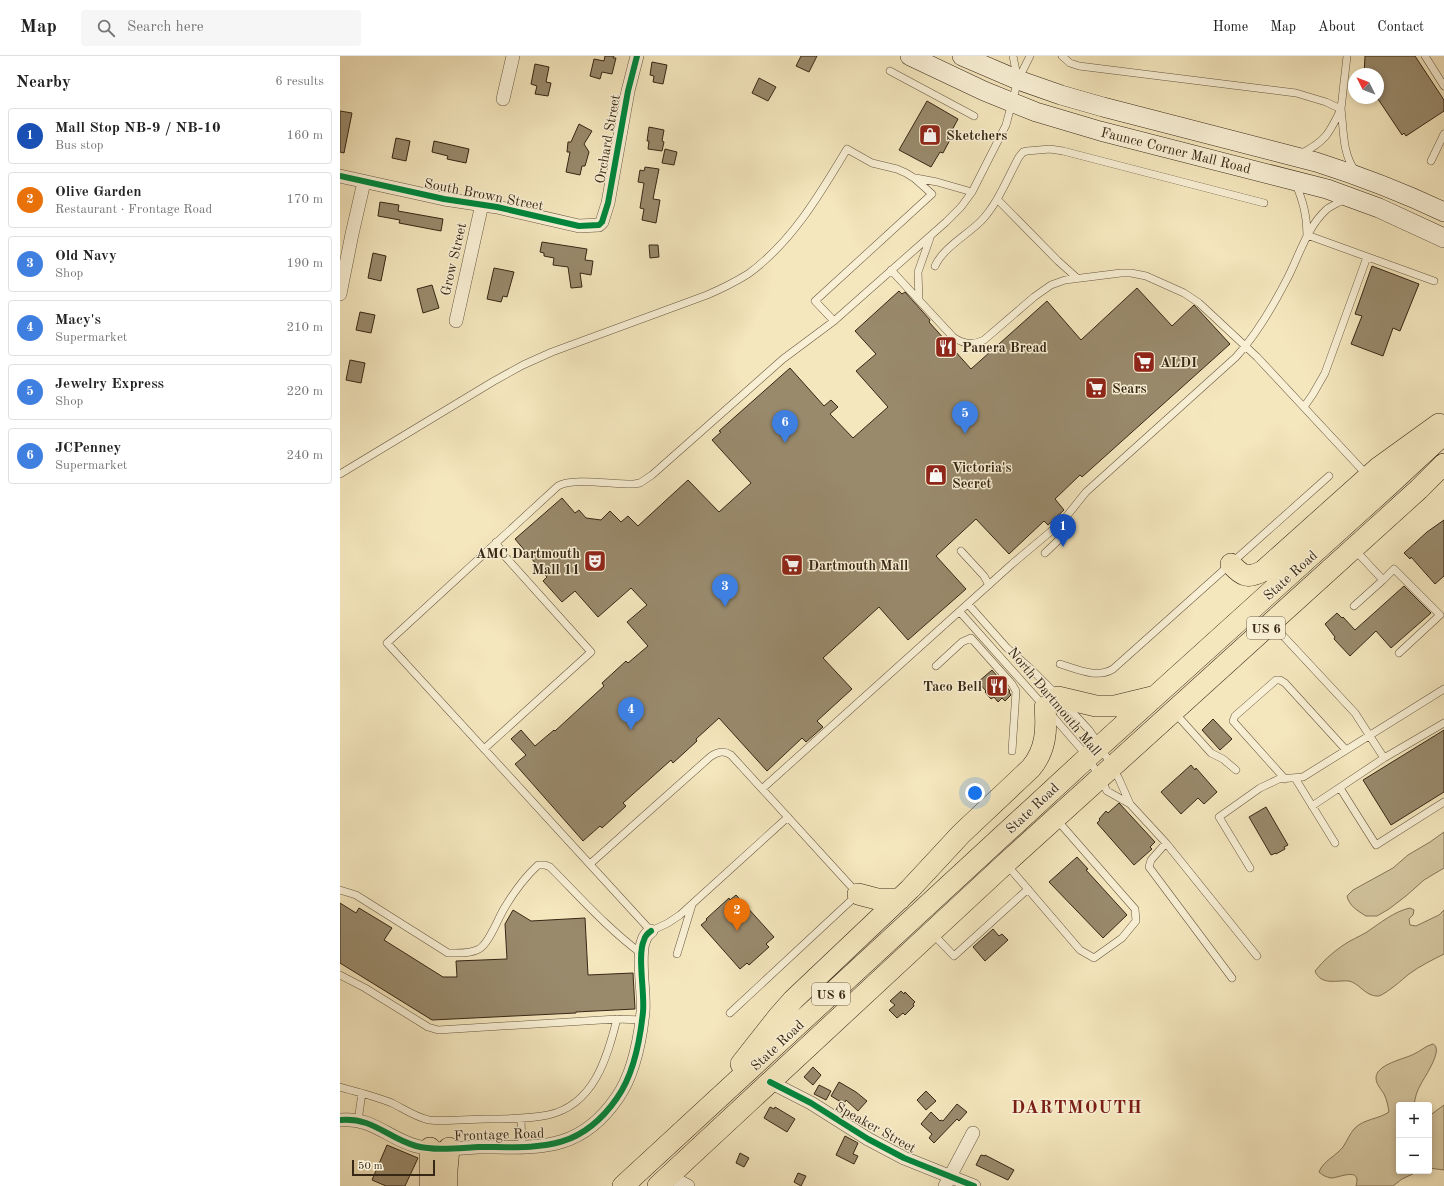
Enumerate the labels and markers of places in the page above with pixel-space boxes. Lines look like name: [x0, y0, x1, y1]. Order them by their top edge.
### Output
shop icon: Sketchers: [917, 122, 943, 148]
place label: Sketchers: [946, 129, 1007, 143]
restaurant icon: Panera Bread: [933, 334, 959, 360]
place label: Panera Bread: [962, 341, 1048, 355]
supermarket icon: ALDI: [1131, 349, 1157, 375]
place label: ALDI: [1160, 356, 1197, 370]
supermarket icon: Sears: [1083, 375, 1109, 401]
place label: Sears: [1112, 382, 1147, 396]
pin: 5: [952, 401, 978, 434]
pin: 6: [772, 410, 798, 443]
place label: Victoria's Secret: [952, 461, 1011, 491]
shop icon: Victoria's Secret: [923, 462, 949, 488]
pin: 1: [1050, 514, 1076, 547]
place label: AMC Dartmouth Mall 11: [476, 547, 580, 577]
theatre icon: AMC Dartmouth Mall 11: [582, 548, 608, 574]
supermarket icon: Dartmouth Mall: [779, 552, 805, 578]
place label: Dartmouth Mall: [808, 559, 908, 573]
pin: 3: [712, 574, 738, 607]
restaurant icon: Taco Bell: [984, 673, 1010, 699]
place label: Taco Bell: [923, 680, 982, 694]
pin: 4: [618, 697, 644, 730]
pin: 2: [724, 898, 750, 931]

